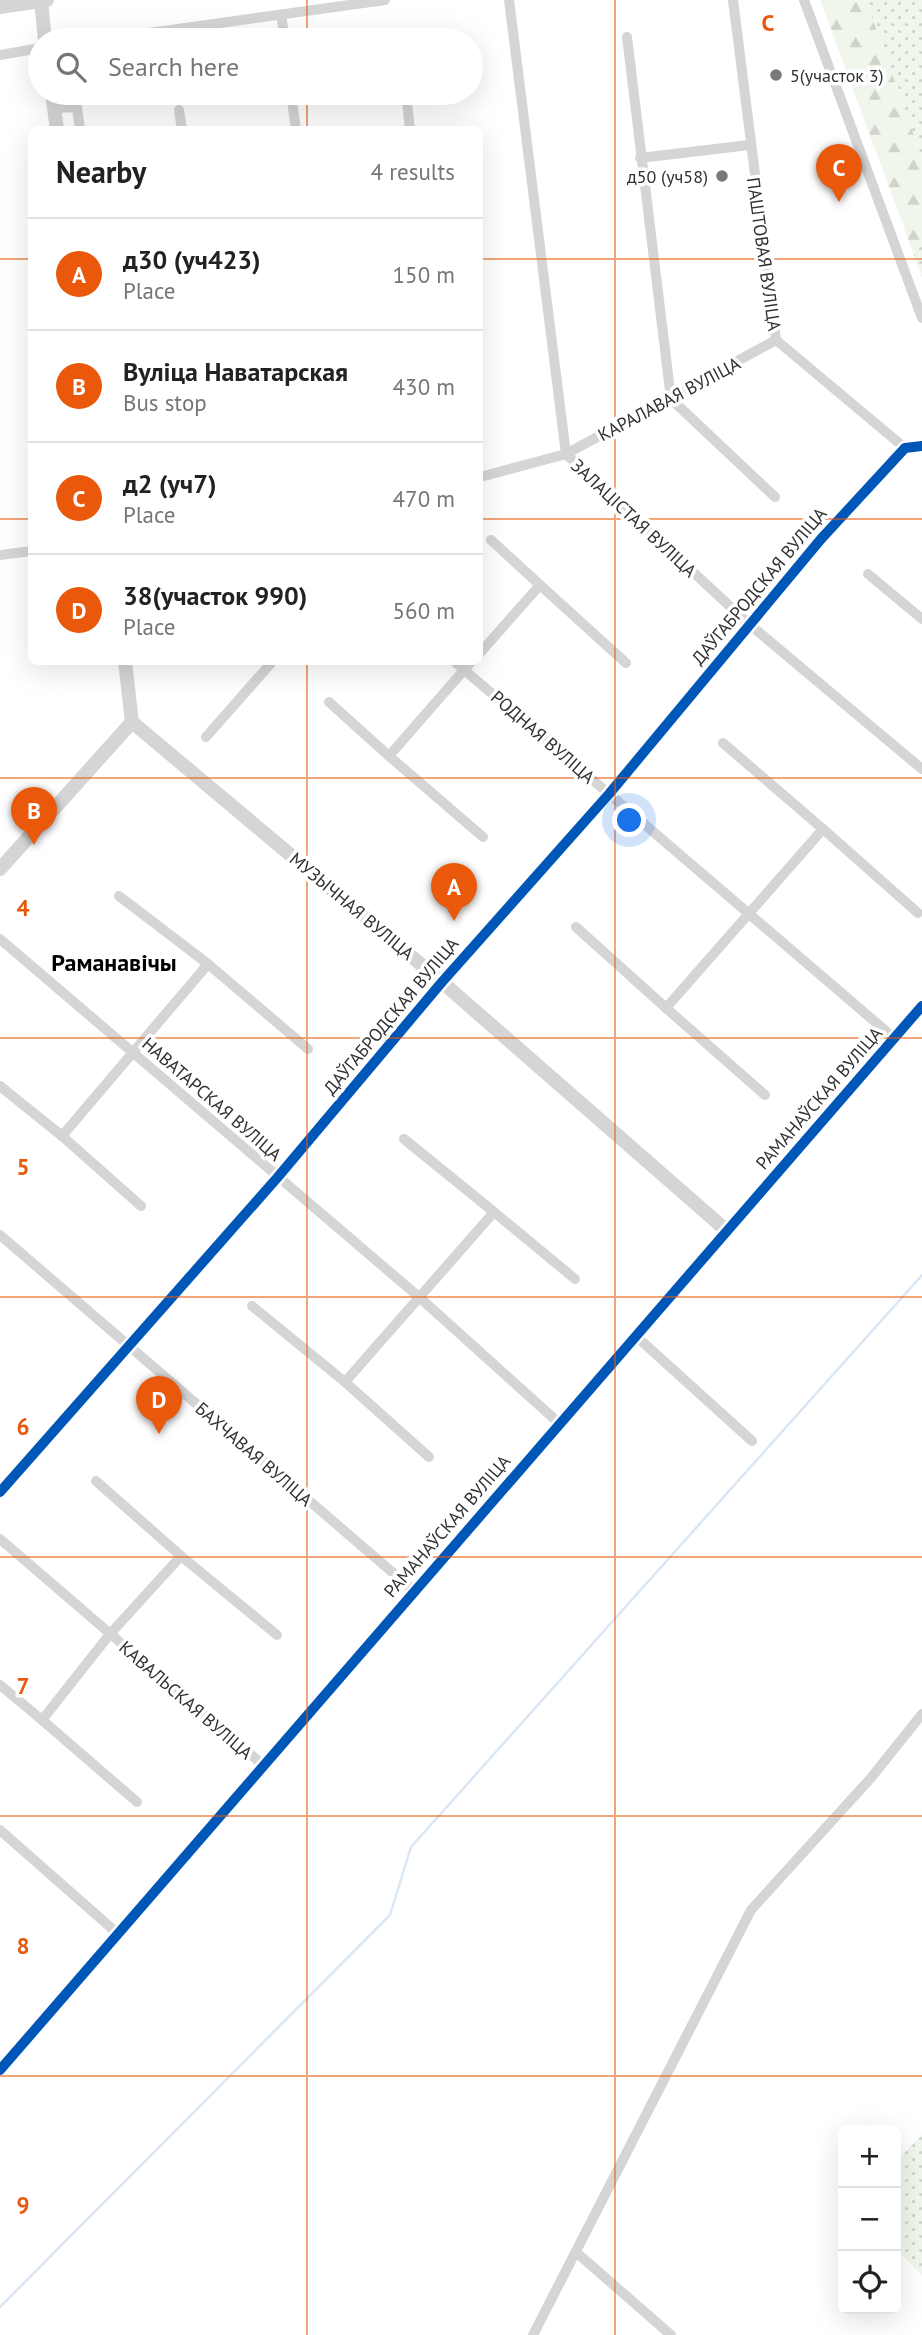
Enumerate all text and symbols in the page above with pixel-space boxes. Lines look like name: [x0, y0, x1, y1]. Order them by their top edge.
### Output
text: C: [762, 8, 775, 37]
search box: [28, 28, 483, 105]
icon: search: [52, 48, 90, 86]
text: Search here: [108, 50, 239, 83]
place label: 5(участок 3): [790, 64, 884, 87]
marker: 5(участок 3): [768, 67, 784, 83]
pin: C: [816, 144, 862, 202]
text: Nearby: [56, 152, 146, 191]
text: 4 results: [371, 157, 455, 186]
place label: д50 (уч58): [627, 165, 708, 188]
marker: д50 (уч58): [714, 168, 730, 184]
street label: ПАШТОВАЯ ВУЛІЦА: [742, 176, 786, 333]
text: д30 (уч423): [123, 243, 261, 276]
text: A: [72, 260, 86, 289]
text: 150 m: [393, 260, 455, 289]
text: Place: [123, 276, 176, 305]
street label: КАРАЛАВАЯ ВУЛІЦА: [594, 352, 745, 446]
text: Вуліца Наватарская: [123, 355, 348, 388]
text: B: [72, 372, 86, 401]
text: 430 m: [393, 372, 455, 401]
text: Bus stop: [123, 388, 207, 417]
street label: ЗАЛАЦІСТАЯ ВУЛІЦА: [566, 454, 702, 582]
text: д2 (уч7): [123, 467, 216, 500]
text: C: [73, 484, 85, 513]
text: 470 m: [393, 484, 455, 513]
text: Place: [123, 500, 176, 529]
street label: ДАЎГАБРОДСКАЯ ВУЛІЦА: [687, 502, 832, 669]
text: 38(участок 990): [123, 579, 307, 612]
text: D: [72, 596, 86, 625]
text: 560 m: [393, 596, 455, 625]
text: Place: [123, 612, 176, 641]
street label: РОДНАЯ ВУЛІЦА: [486, 686, 600, 789]
pin: B: [11, 787, 57, 845]
your location: [612, 803, 646, 837]
street label: МУЗЫЧНАЯ ВУЛІЦА: [285, 847, 419, 965]
pin: A: [431, 863, 477, 921]
text: 4: [16, 893, 30, 922]
street label: ДАЎГАБРОДСКАЯ ВУЛІЦА: [319, 932, 464, 1099]
district label: Раманавічы: [51, 947, 177, 978]
street label: РАМАНАЎСКАЯ ВУЛІЦА: [751, 1022, 888, 1174]
street label: НАВАТАРСКАЯ ВУЛІЦА: [137, 1032, 287, 1166]
text: 5: [16, 1152, 30, 1181]
pin: D: [136, 1376, 182, 1434]
street label: БАХЧАВАЯ ВУЛІЦА: [191, 1397, 318, 1511]
text: 6: [16, 1412, 30, 1441]
street label: РАМАНАЎСКАЯ ВУЛІЦА: [379, 1450, 516, 1602]
street label: КАВАЛЬСКАЯ ВУЛІЦА: [114, 1636, 258, 1765]
text: 7: [16, 1671, 30, 1700]
text: 8: [16, 1931, 30, 1960]
map controls: [838, 2125, 901, 2314]
button: +: [838, 2125, 901, 2188]
button: −: [838, 2188, 901, 2251]
text: 9: [16, 2190, 30, 2219]
button: locate: [838, 2251, 901, 2314]

